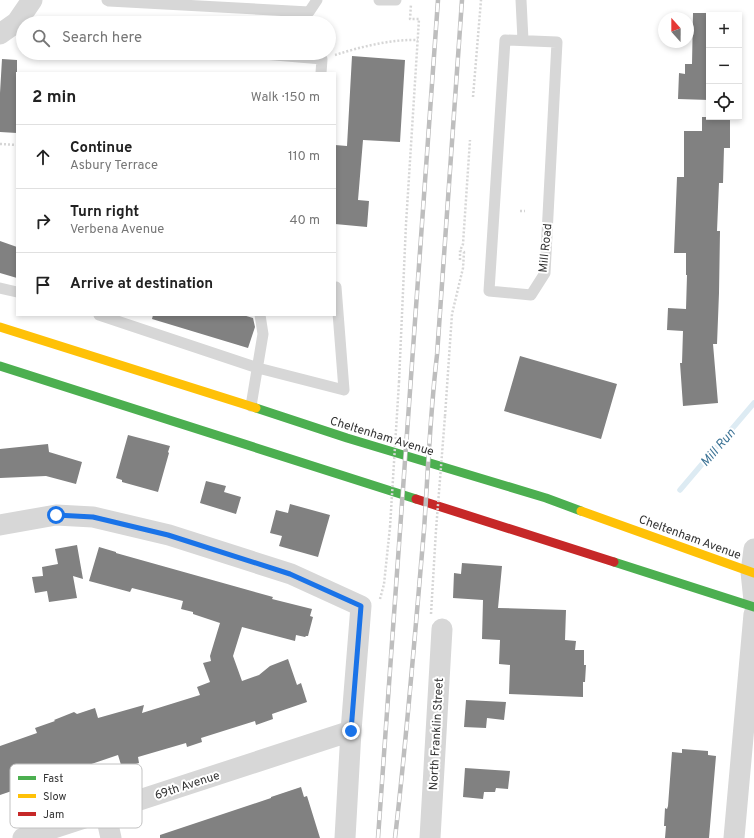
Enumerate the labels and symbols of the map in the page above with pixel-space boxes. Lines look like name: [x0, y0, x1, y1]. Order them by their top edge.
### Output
north arrow: [658, 12, 694, 48]
street label: Mill Road: [535, 223, 557, 274]
street label: Cheltenham Avenue: [328, 414, 436, 460]
water label: Mill Run: [698, 426, 739, 471]
route start: [47, 506, 65, 524]
street label: Cheltenham Avenue: [636, 512, 743, 564]
street label: North Franklin Street: [426, 677, 448, 791]
route end: [342, 722, 360, 740]
legend: [10, 764, 142, 828]
street label: 69th Avenue: [153, 768, 222, 804]
text: Fast: [43, 772, 63, 786]
text: Slow: [43, 790, 66, 804]
text: Jam: [43, 808, 64, 822]

